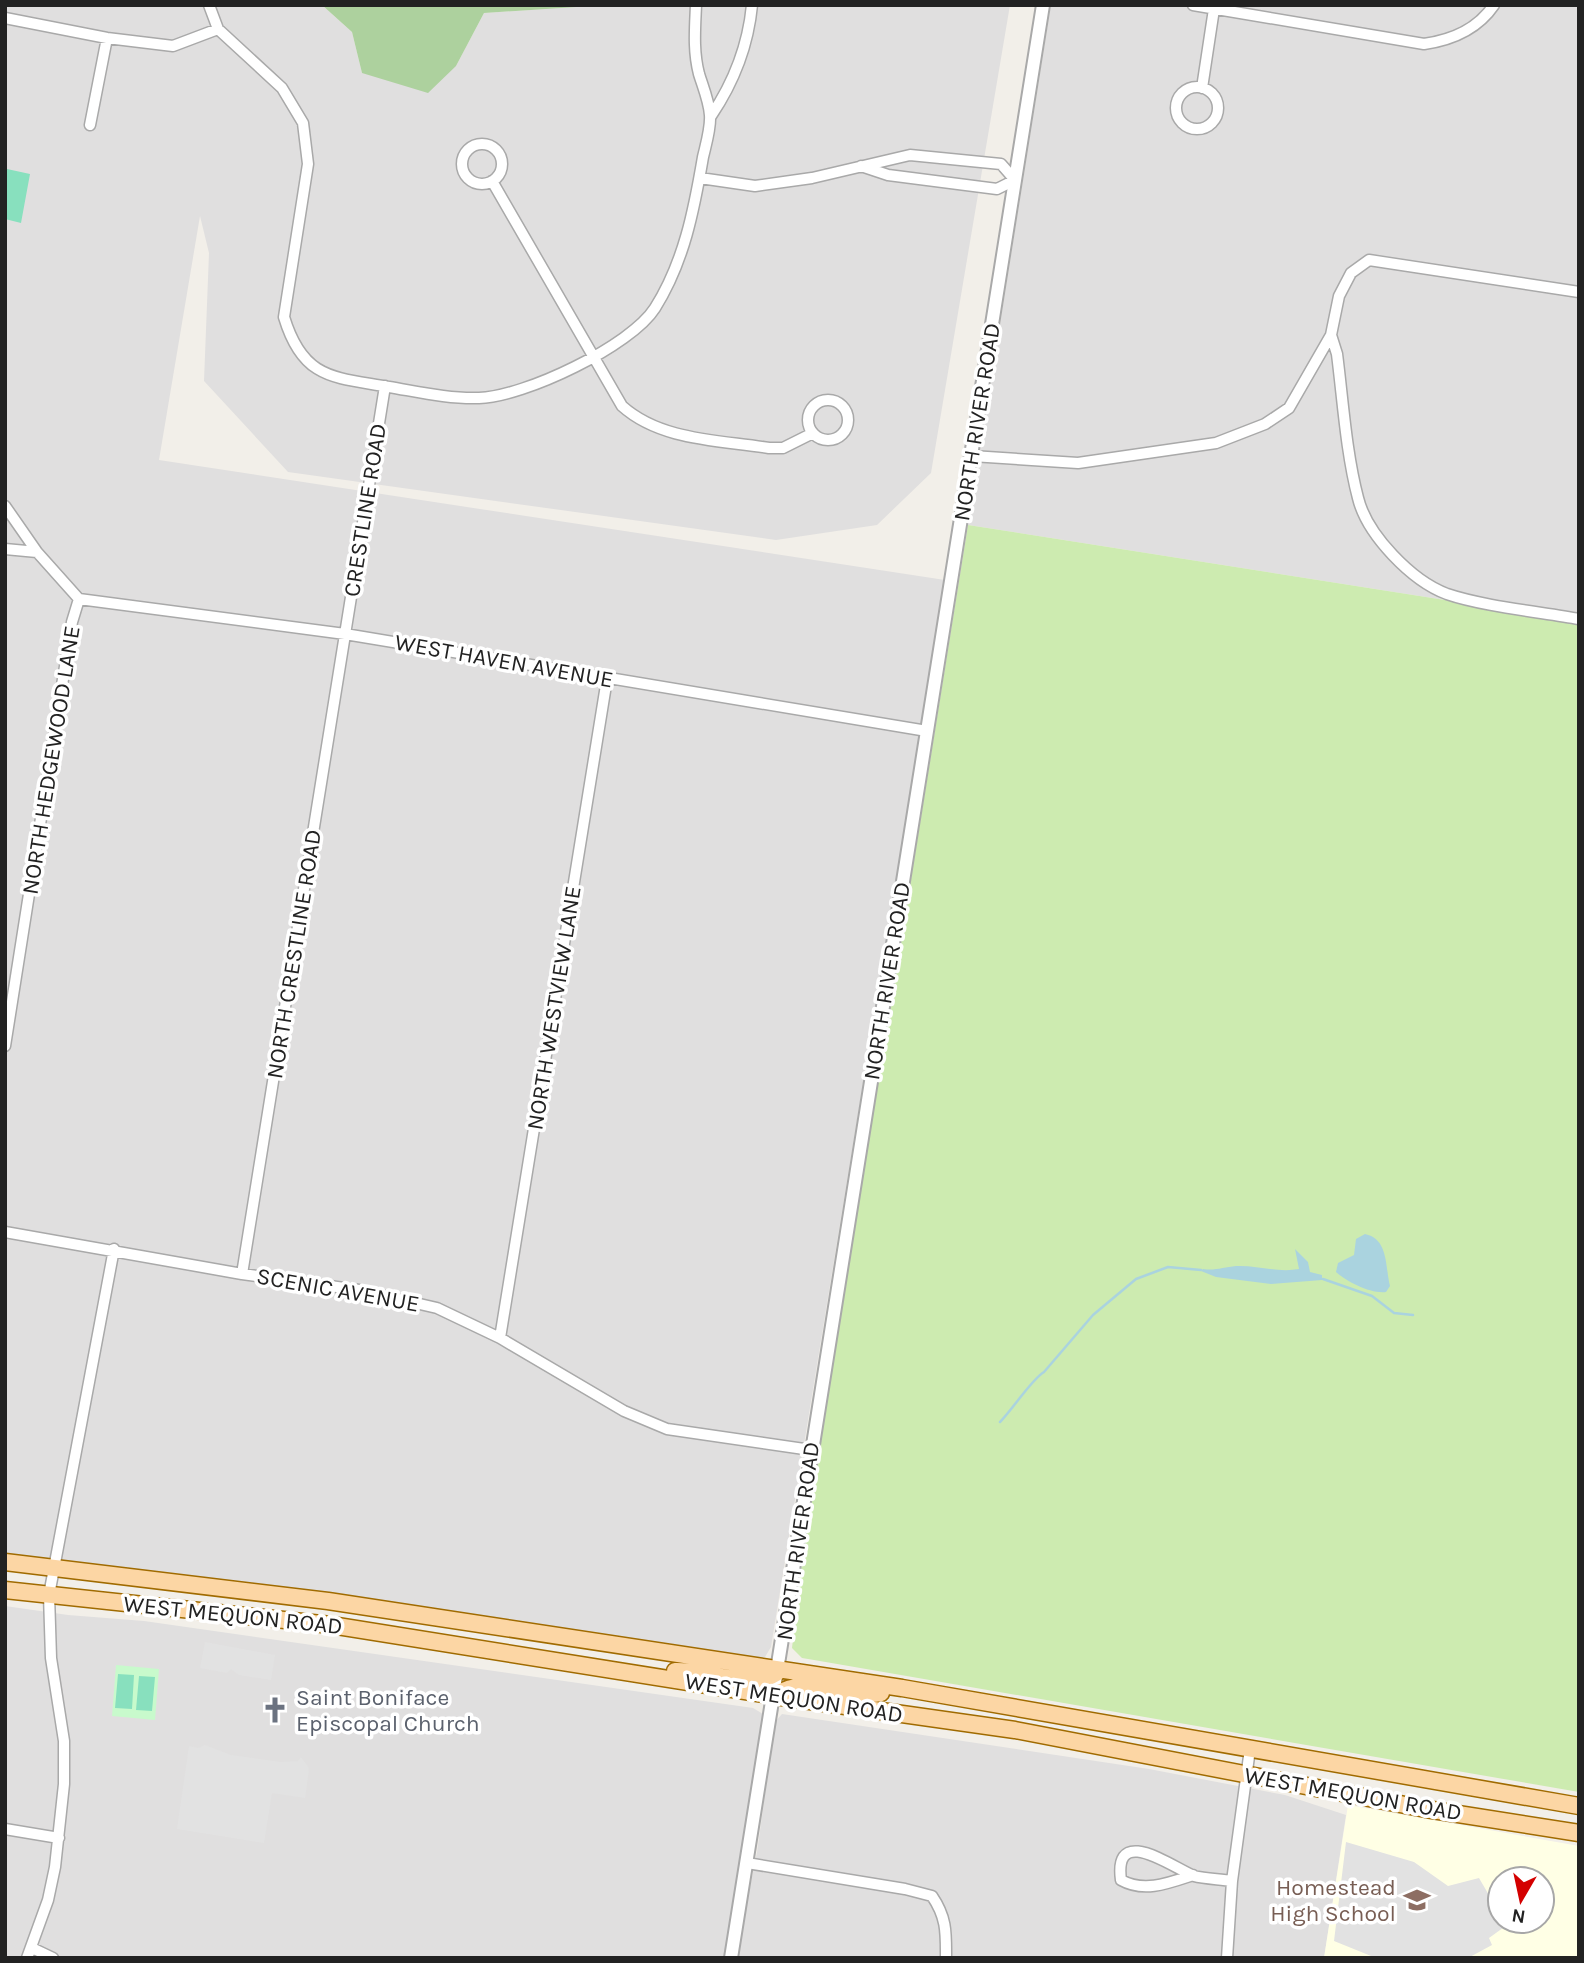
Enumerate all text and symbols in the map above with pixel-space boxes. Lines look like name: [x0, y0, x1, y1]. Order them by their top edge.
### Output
street label: NORTH RIVER ROAD: [948, 321, 1006, 523]
street label: CRESTLINE ROAD: [338, 421, 392, 599]
street label: NORTH HEDGEWOOD LANE: [16, 624, 86, 896]
street label: WEST HAVEN AVENUE: [393, 628, 615, 694]
street label: NORTH CRESTLINE ROAD: [261, 827, 327, 1081]
street label: NORTH RIVER ROAD: [858, 880, 916, 1082]
street label: NORTH WESTVIEW LANE: [521, 884, 587, 1132]
street label: SCENIC AVENUE: [255, 1262, 421, 1318]
street label: NORTH RIVER ROAD: [771, 1440, 825, 1642]
street label: WEST MEQUON ROAD: [122, 1590, 344, 1640]
street label: WEST MEQUON ROAD: [683, 1667, 905, 1729]
place label: Saint Boniface Episcopal Church: [296, 1684, 480, 1737]
church icon: Saint Boniface Episcopal Church: [260, 1695, 290, 1725]
street label: WEST MEQUON ROAD: [1242, 1762, 1464, 1826]
north arrow: [1486, 1865, 1556, 1935]
place label: Homestead High School: [1270, 1874, 1396, 1927]
school or university icon: Homestead High School: [1402, 1885, 1432, 1915]
text: N: [1510, 1904, 1527, 1928]

